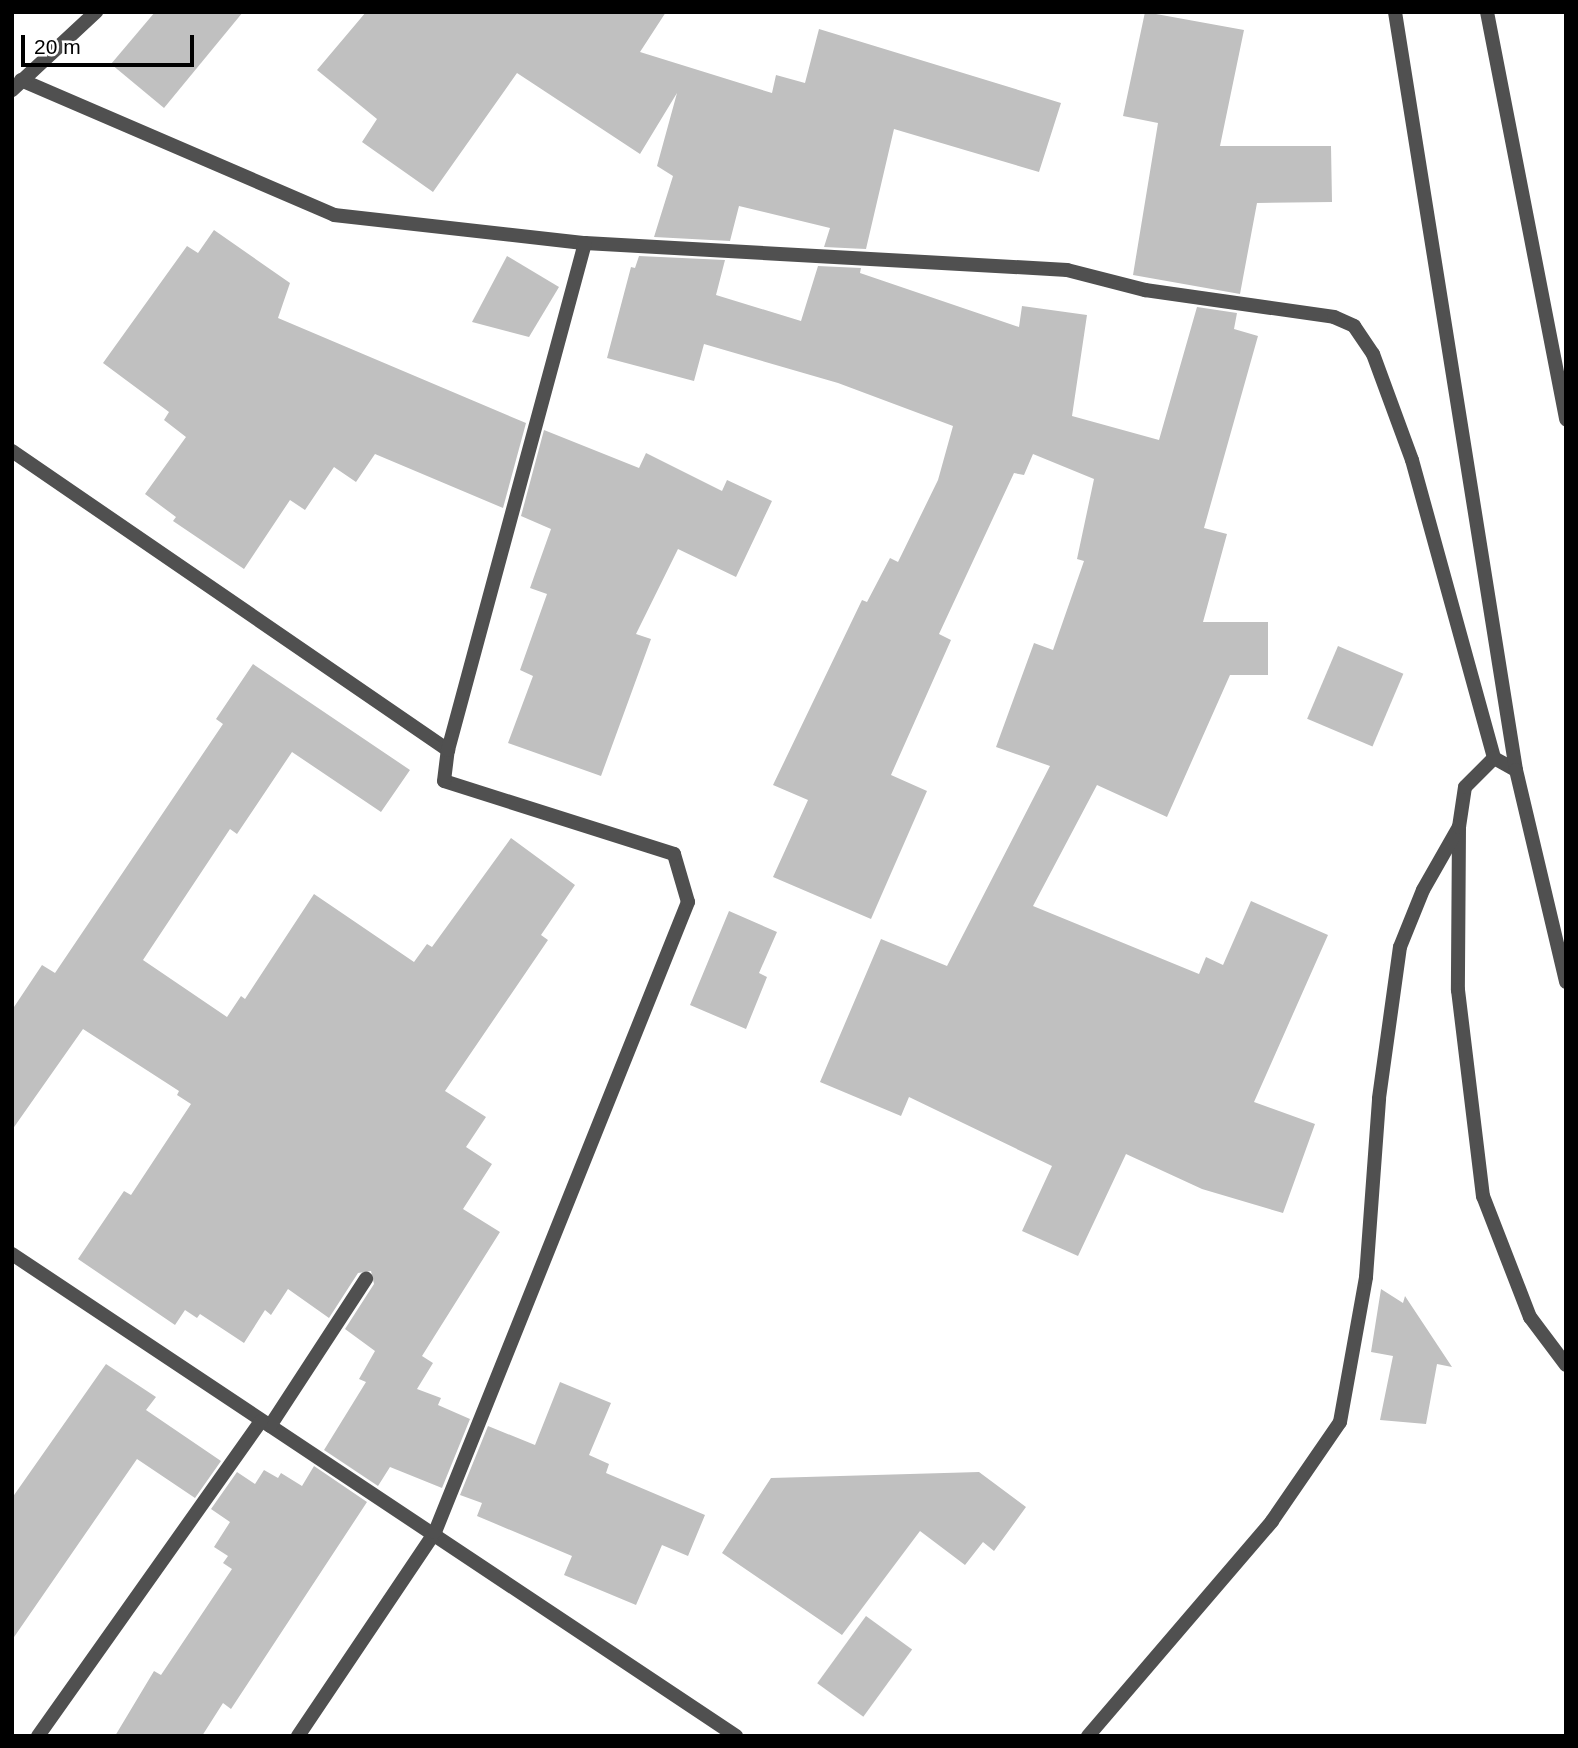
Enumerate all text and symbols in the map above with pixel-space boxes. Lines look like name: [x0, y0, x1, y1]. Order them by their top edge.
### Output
scale bar: [24, 21, 198, 65]
text: 20 m: [34, 35, 81, 58]

